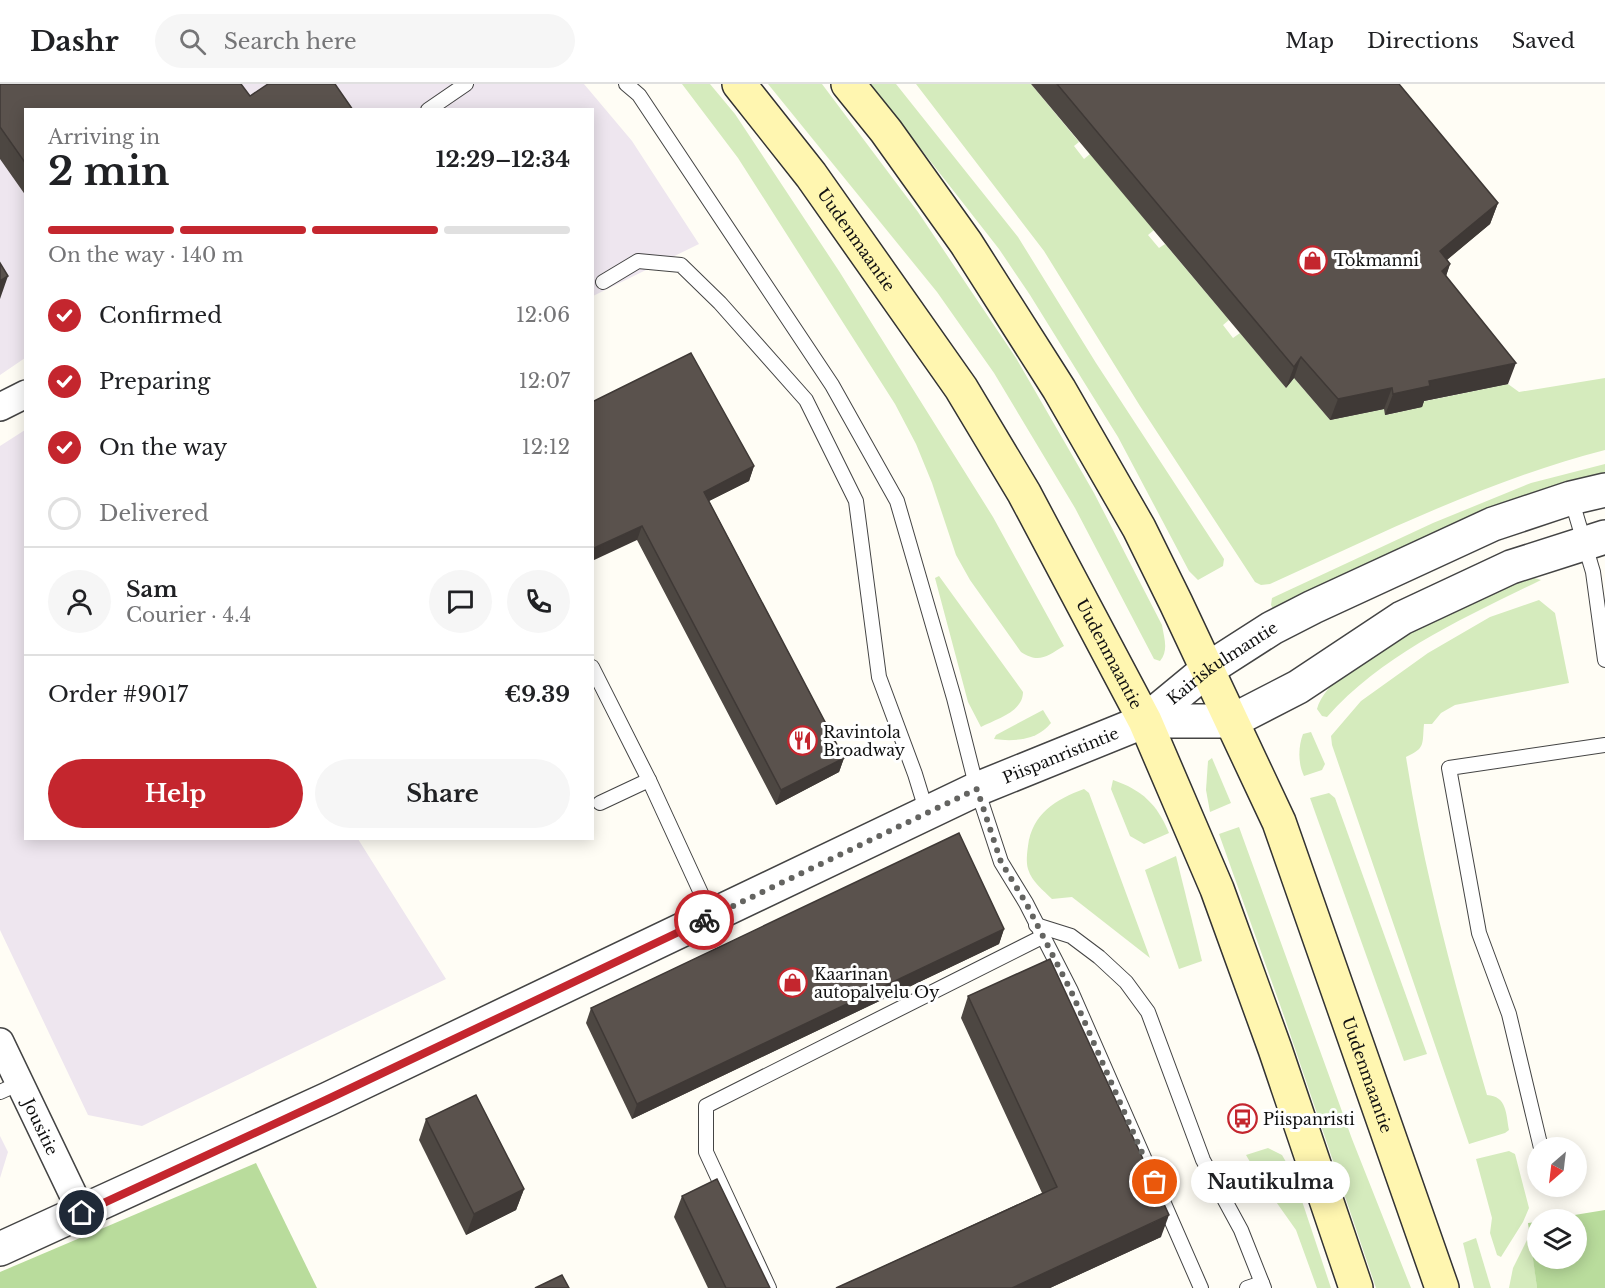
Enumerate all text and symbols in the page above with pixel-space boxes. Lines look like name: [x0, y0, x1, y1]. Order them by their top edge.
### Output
search box: [155, 14, 575, 68]
text: Dashr: [30, 24, 119, 59]
icon: search: [176, 25, 209, 58]
text: Search here: [224, 28, 357, 55]
text: Map: [1285, 28, 1334, 54]
text: Directions: [1367, 28, 1479, 54]
text: Saved: [1512, 28, 1575, 54]
text: Arriving in: [48, 125, 160, 149]
text: 12:29–12:34: [436, 146, 570, 173]
text: 2 min: [48, 147, 169, 196]
street label: Uudenmaantie: [813, 184, 900, 295]
text: On the way · 140 m: [48, 243, 243, 267]
shop icon: Tokmanni: [1297, 244, 1329, 276]
place label: Tokmanni: [1334, 250, 1419, 270]
icon: check: [48, 299, 81, 332]
text: Confirmed: [99, 302, 222, 329]
text: 12:06: [516, 303, 570, 327]
icon: check: [48, 365, 81, 398]
text: Preparing: [99, 368, 210, 395]
text: 12:07: [519, 369, 570, 393]
icon: check: [48, 431, 81, 464]
text: On the way: [99, 434, 227, 461]
text: 12:12: [522, 435, 570, 459]
text: Delivered: [99, 500, 209, 527]
button: person: [48, 570, 111, 633]
button: chat: [429, 570, 492, 633]
button: phone: [507, 570, 570, 633]
text: Sam: [126, 576, 178, 603]
street label: Uudenmaantie: [1072, 595, 1147, 712]
text: Courier · 4.4: [126, 603, 251, 627]
street label: Kairiskulmantie: [1163, 617, 1281, 709]
text: Order #9017: [48, 681, 188, 708]
text: €9.39: [504, 681, 570, 708]
place label: Ravintola Broadway: [823, 722, 906, 760]
street label: Piispanristintie: [999, 723, 1122, 788]
restaurant icon: Ravintola Broadway: [786, 725, 818, 757]
button: Help: [48, 759, 303, 828]
button: Share: [315, 759, 570, 828]
courier: [674, 890, 734, 950]
icon: bike: [688, 904, 721, 937]
place label: Kaarinan autopalvelu Oy: [814, 964, 940, 1002]
shop icon: Kaarinan autopalvelu Oy: [777, 967, 809, 999]
street label: Uudenmaantie: [1338, 1014, 1397, 1136]
street label: Jousitie: [18, 1093, 63, 1158]
bus stop icon: Piispanristi: [1226, 1103, 1258, 1135]
place label: Piispanristi: [1263, 1109, 1355, 1129]
north arrow: [1527, 1137, 1587, 1197]
map controls: [1527, 1137, 1587, 1269]
pin: [1129, 1156, 1180, 1207]
callout: Nautikulma: [1191, 1161, 1350, 1203]
icon: bag: [1138, 1165, 1171, 1198]
text: Nautikulma: [1207, 1170, 1334, 1194]
pin: [56, 1187, 107, 1238]
icon: home: [65, 1196, 98, 1229]
button: layers: [1527, 1209, 1587, 1269]

